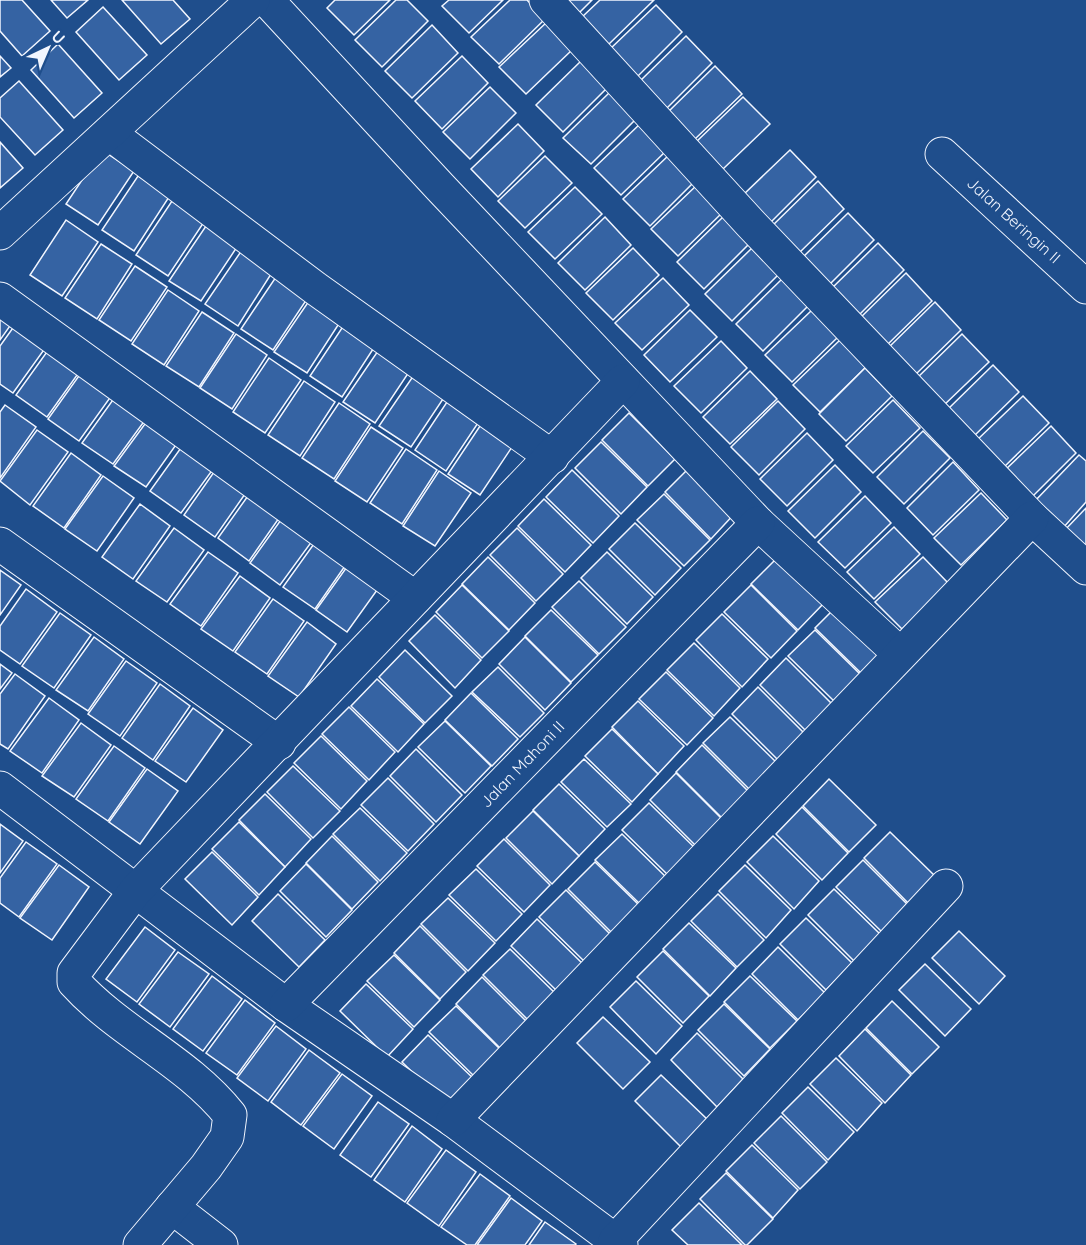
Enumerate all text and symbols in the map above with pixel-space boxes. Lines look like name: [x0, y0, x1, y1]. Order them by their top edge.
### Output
north arrow: [18, 18, 78, 78]
text: U: [47, 26, 69, 48]
street label: Jalan Beringin II: [963, 173, 1065, 267]
street label: Jalan Mahoni II: [476, 717, 568, 811]

